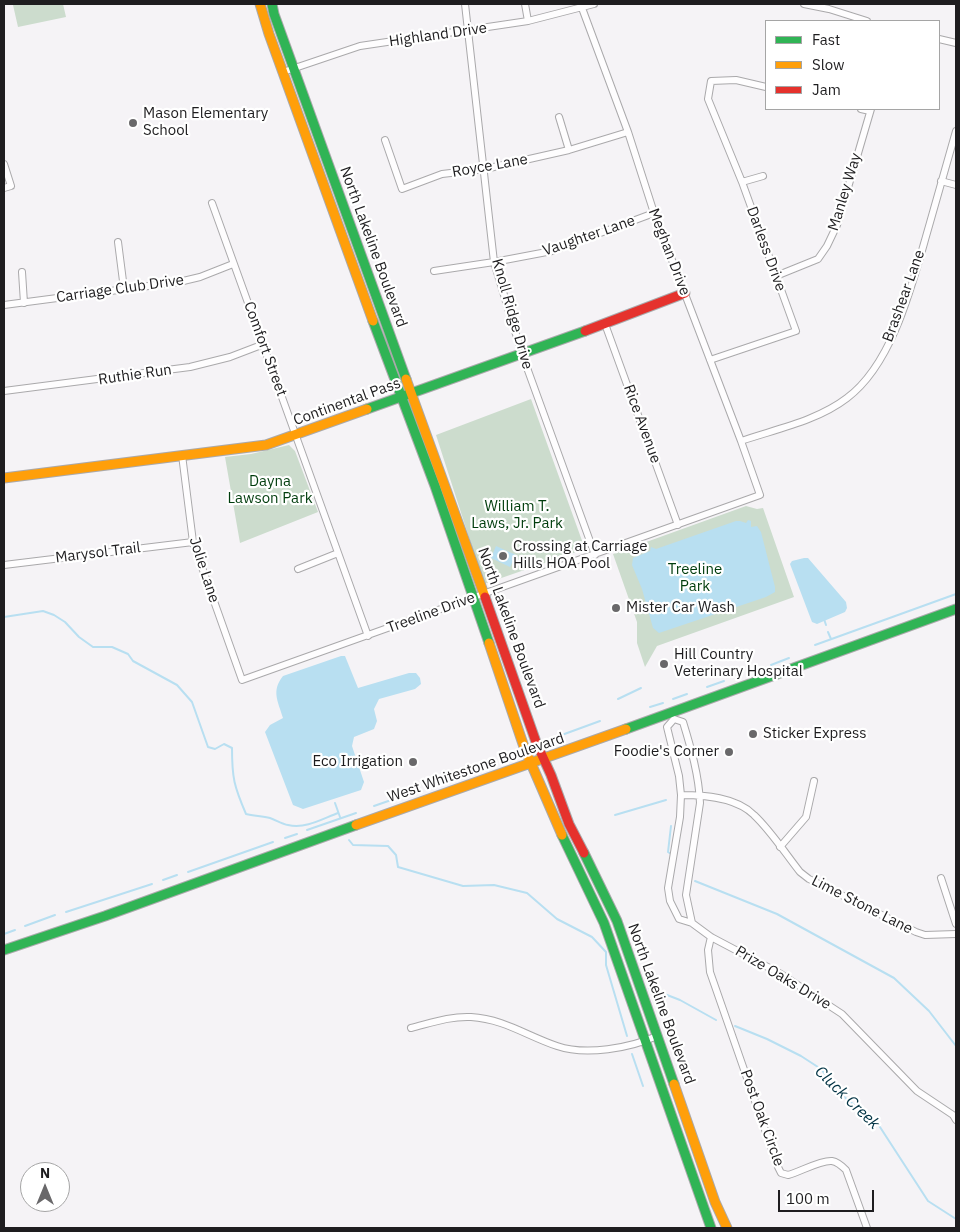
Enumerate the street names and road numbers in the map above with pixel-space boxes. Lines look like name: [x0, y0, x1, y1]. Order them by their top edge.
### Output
street label: Highland Drive: [388, 19, 488, 51]
street label: Royce Lane: [451, 150, 529, 182]
street label: Manley Way: [825, 151, 865, 233]
street label: North Lakeline Boulevard: [336, 164, 410, 330]
street label: Darless Drive: [742, 204, 790, 294]
street label: Meghan Drive: [644, 206, 694, 298]
street label: Vaughter Lane: [540, 212, 638, 260]
street label: Brashear Lane: [879, 248, 929, 344]
street label: Knoll Ridge Drive: [488, 257, 536, 371]
street label: Carriage Club Drive: [55, 271, 185, 307]
street label: Comfort Street: [240, 299, 290, 399]
street label: Ruthie Run: [97, 361, 173, 389]
street label: Continental Pass: [291, 374, 403, 430]
street label: Rice Avenue: [619, 382, 665, 466]
street label: Jolie Lane: [185, 535, 223, 605]
street label: Marysol Trail: [54, 539, 142, 567]
street label: North Lakeline Boulevard: [474, 545, 548, 711]
street label: Treeline Drive: [384, 589, 478, 637]
street label: West Whitestone Boulevard: [385, 729, 567, 807]
street label: Lime Stone Lane: [808, 872, 916, 938]
street label: North Lakeline Boulevard: [624, 921, 698, 1087]
street label: Prize Oaks Drive: [732, 942, 834, 1014]
street label: Post Oak Circle: [736, 1067, 788, 1169]

